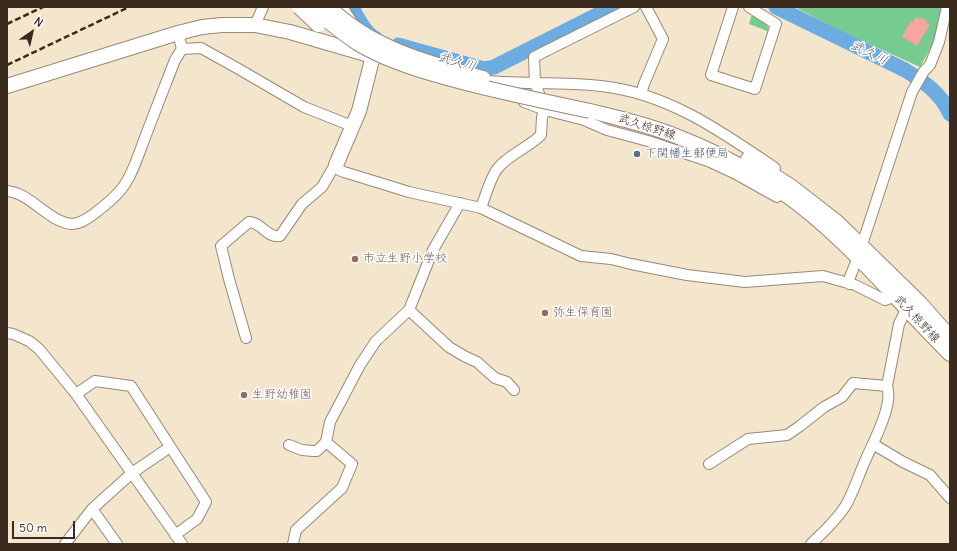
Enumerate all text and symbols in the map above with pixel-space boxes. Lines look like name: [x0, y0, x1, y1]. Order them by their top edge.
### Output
north arrow: [12, 12, 52, 52]
text: N: [32, 14, 46, 30]
water label: 武久川: [848, 37, 890, 69]
water label: 武久川: [436, 49, 478, 75]
street label: 武久椋野線: [616, 111, 678, 143]
place label: 下関幡生郵便局: [645, 147, 729, 161]
marker: 下関幡生郵便局: [632, 149, 642, 159]
place label: 市立生野小学校: [363, 252, 447, 266]
marker: 市立生野小学校: [350, 254, 360, 264]
street label: 武久椋野線: [891, 292, 943, 346]
place label: 弥生保育園: [553, 306, 613, 320]
marker: 弥生保育園: [540, 308, 550, 318]
place label: 生野幼稚園: [252, 388, 312, 402]
marker: 生野幼稚園: [239, 390, 249, 400]
scale bar: [14, 513, 77, 539]
text: 50 m: [19, 520, 47, 535]

